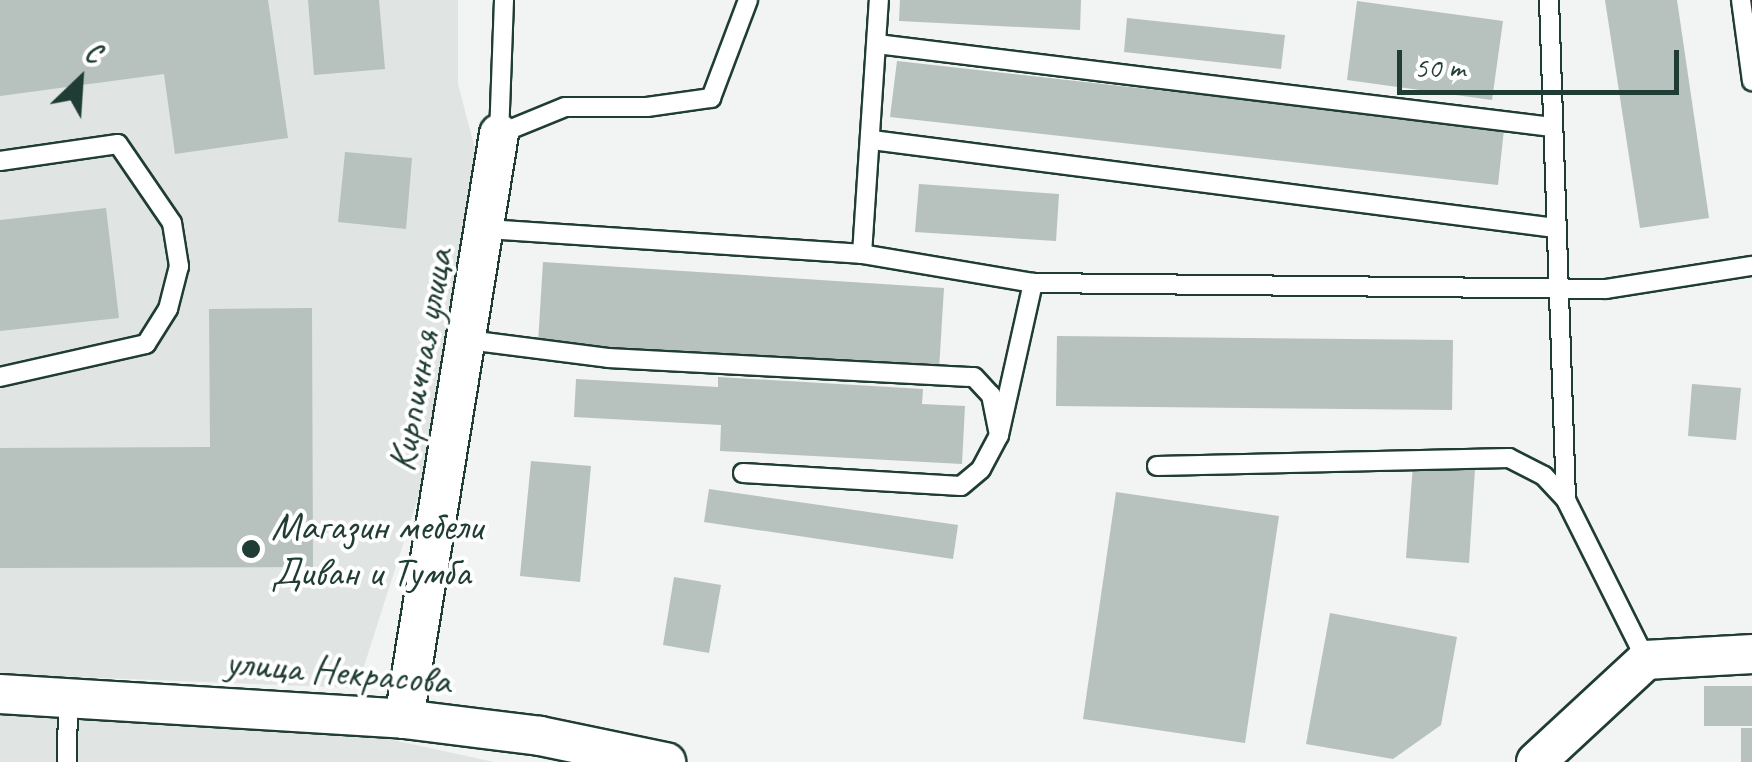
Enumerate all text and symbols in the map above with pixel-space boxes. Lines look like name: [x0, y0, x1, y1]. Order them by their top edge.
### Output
north arrow: [30, 30, 130, 130]
scale bar: [1402, 30, 1684, 92]
text: С: [79, 34, 107, 71]
text: 50 m: [1414, 48, 1465, 86]
street label: Кирпичная улица: [377, 243, 463, 477]
place label: Магазин мебели Диван и Тумба: [271, 502, 482, 596]
marker: Магазин мебели Диван и Тумба: [240, 538, 262, 560]
street label: улица Некрасова: [223, 637, 453, 705]

